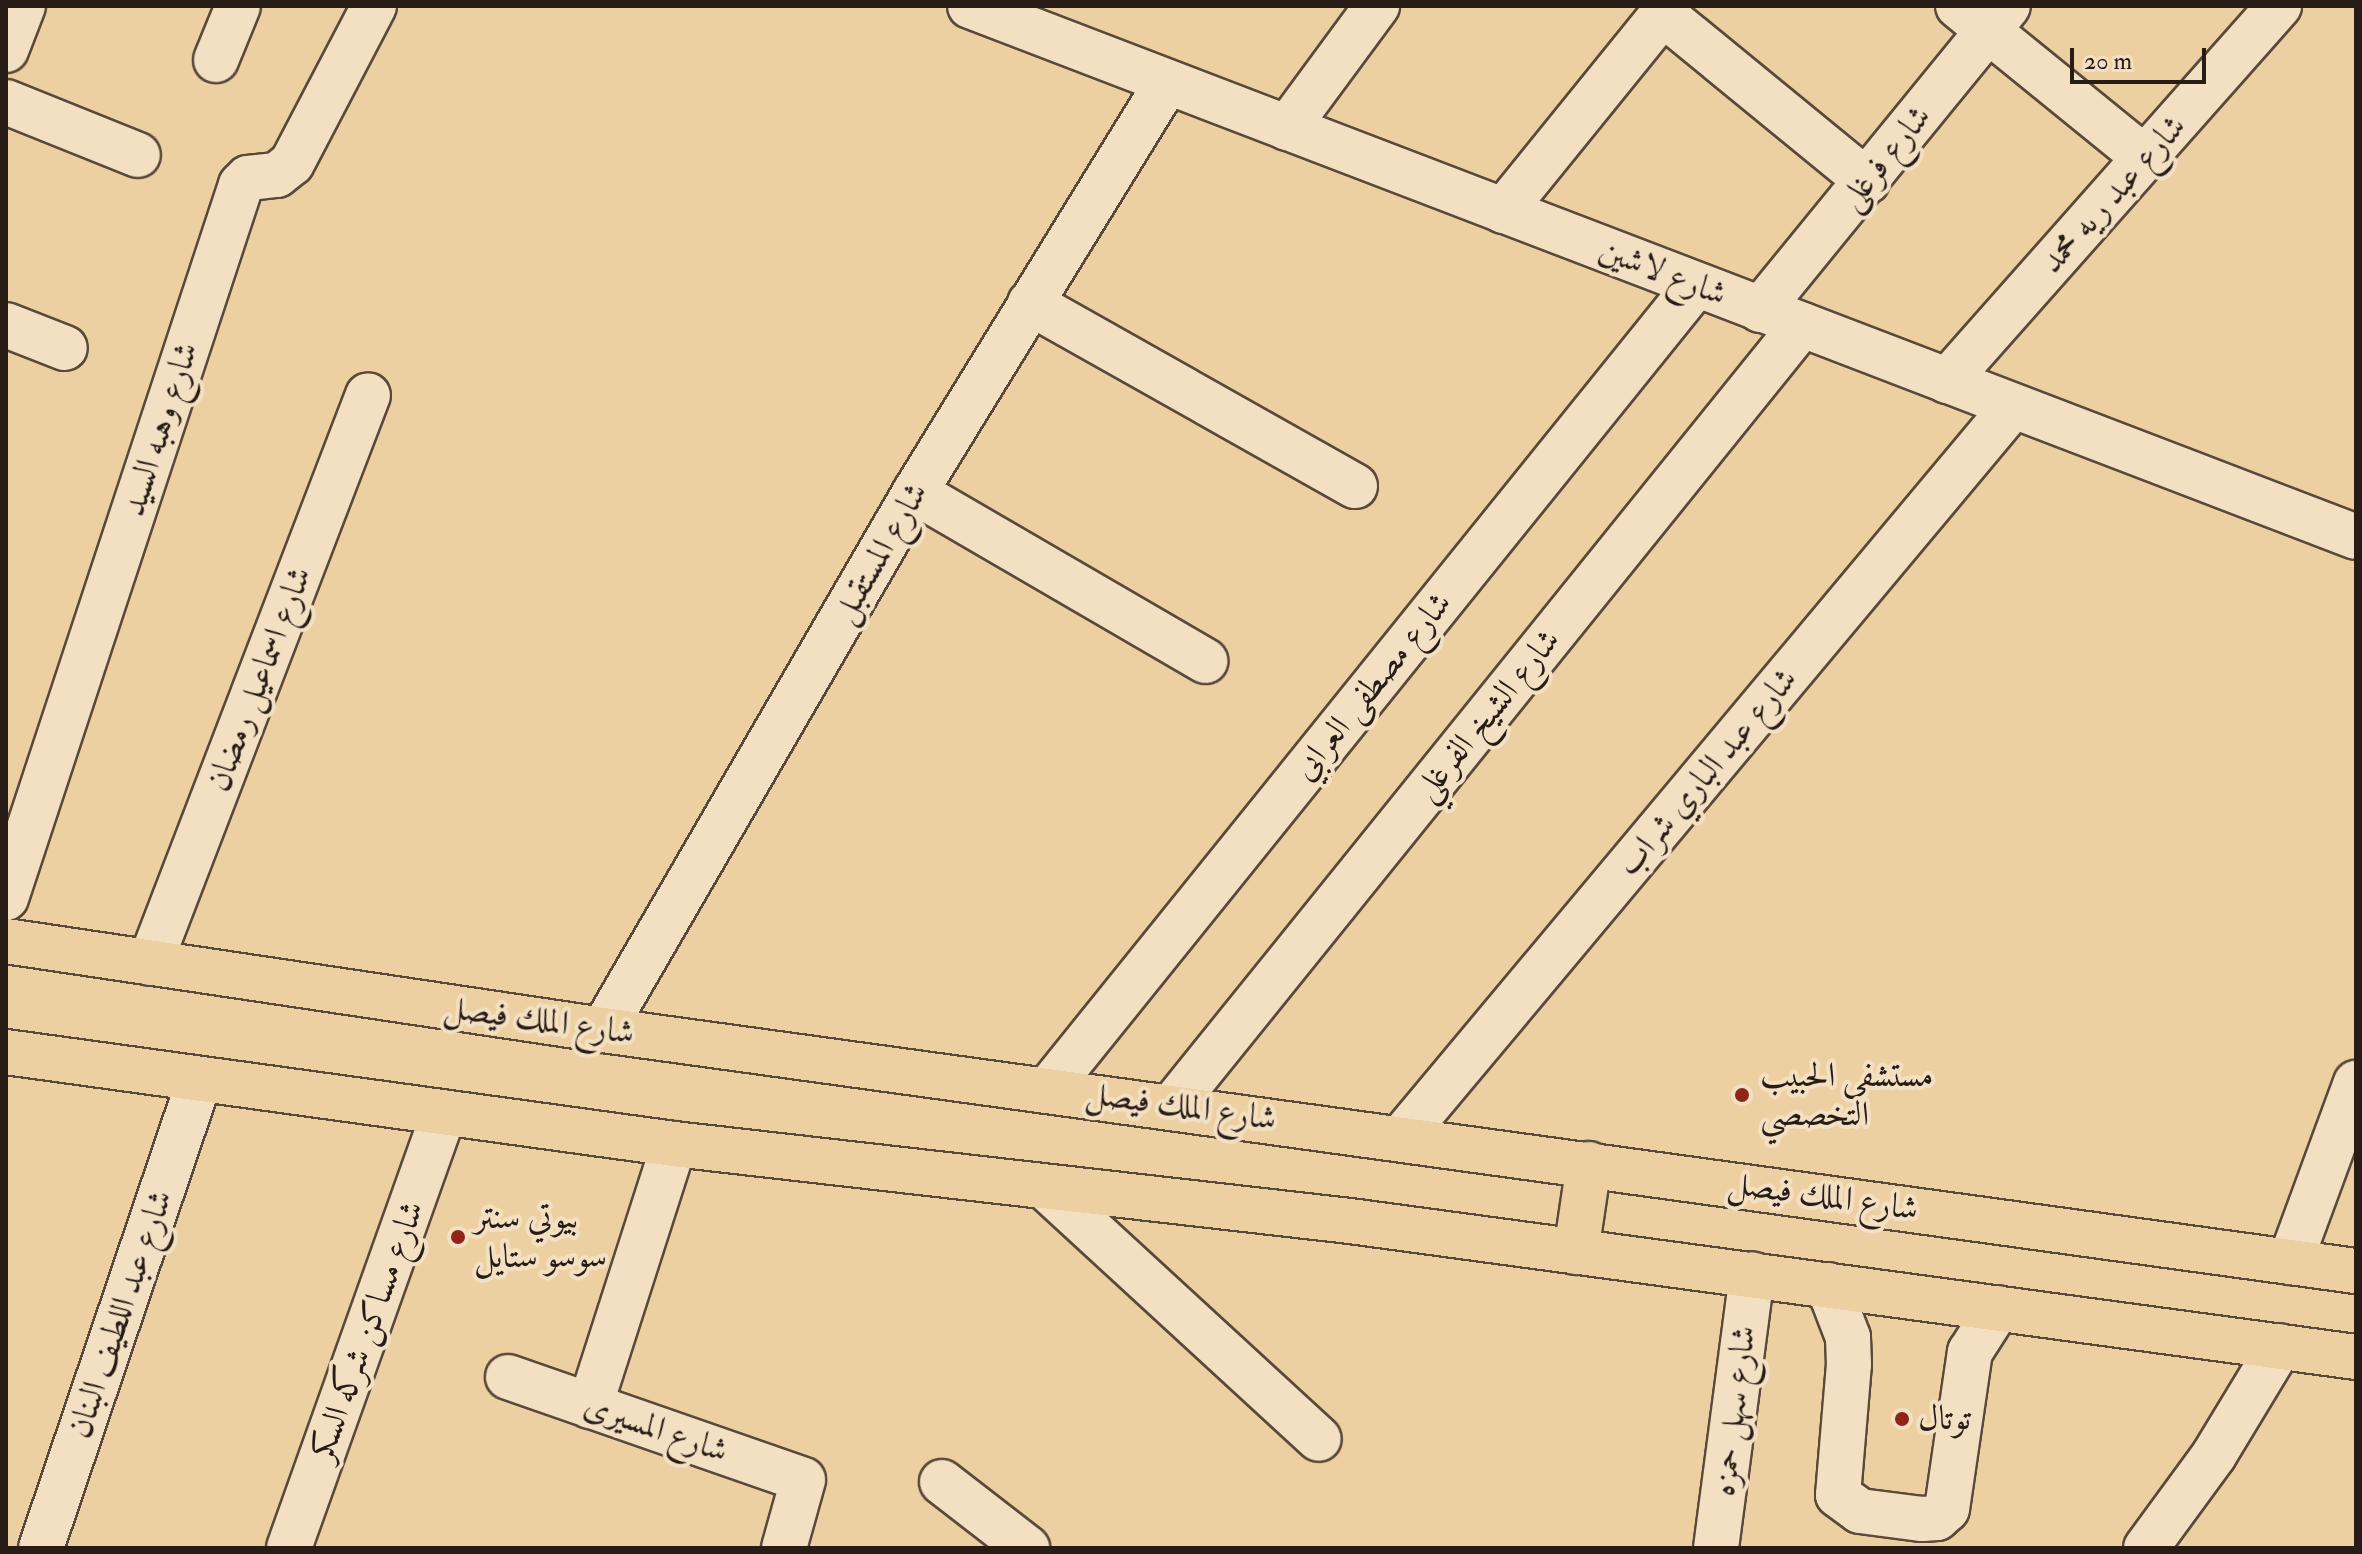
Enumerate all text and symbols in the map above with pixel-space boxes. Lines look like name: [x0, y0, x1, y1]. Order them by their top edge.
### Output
scale bar: [2074, 32, 2210, 82]
text: 20 m: [2084, 46, 2132, 77]
street label: شارع فرغلى: [1830, 97, 1940, 219]
street label: شارع عبد ريه محمد: [2031, 106, 2195, 282]
street label: شارع لاشين: [1594, 229, 1732, 315]
street label: شارع وهبه السيد: [113, 337, 207, 521]
street label: شارع المستقبل: [823, 475, 937, 631]
street label: شارع اسماعيل رمضان: [197, 561, 321, 797]
street label: شارع مصطفى العرابي: [1284, 584, 1460, 788]
street label: شارع الشيخ الفرغلي: [1405, 621, 1569, 809]
street label: شارع عبد الباري شراب: [1608, 660, 1806, 884]
street label: شارع الملك فيصل: [441, 986, 637, 1054]
place label: مستشفى الحبيب التخصصي: [1760, 1055, 1933, 1134]
street label: شارع الملك فيصل: [1083, 1072, 1279, 1140]
marker: مستشفى الحبيب التخصصي: [1731, 1084, 1753, 1106]
street label: شارع الملك فيصل: [1725, 1162, 1921, 1230]
street label: شارع عبد اللطيف البنان: [58, 1185, 182, 1443]
street label: شارع مساكن شركه السكر: [301, 1195, 433, 1467]
place label: بيوتي سنتر سوسو ستايل: [474, 1197, 607, 1276]
marker: بيوتي سنتر سوسو ستايل: [449, 1228, 467, 1246]
street label: شارع سهل حمزه: [1703, 1323, 1765, 1499]
street label: شارع المسيرى: [579, 1384, 733, 1472]
place label: توتال: [1918, 1399, 1971, 1439]
marker: توتال: [1893, 1410, 1911, 1428]

